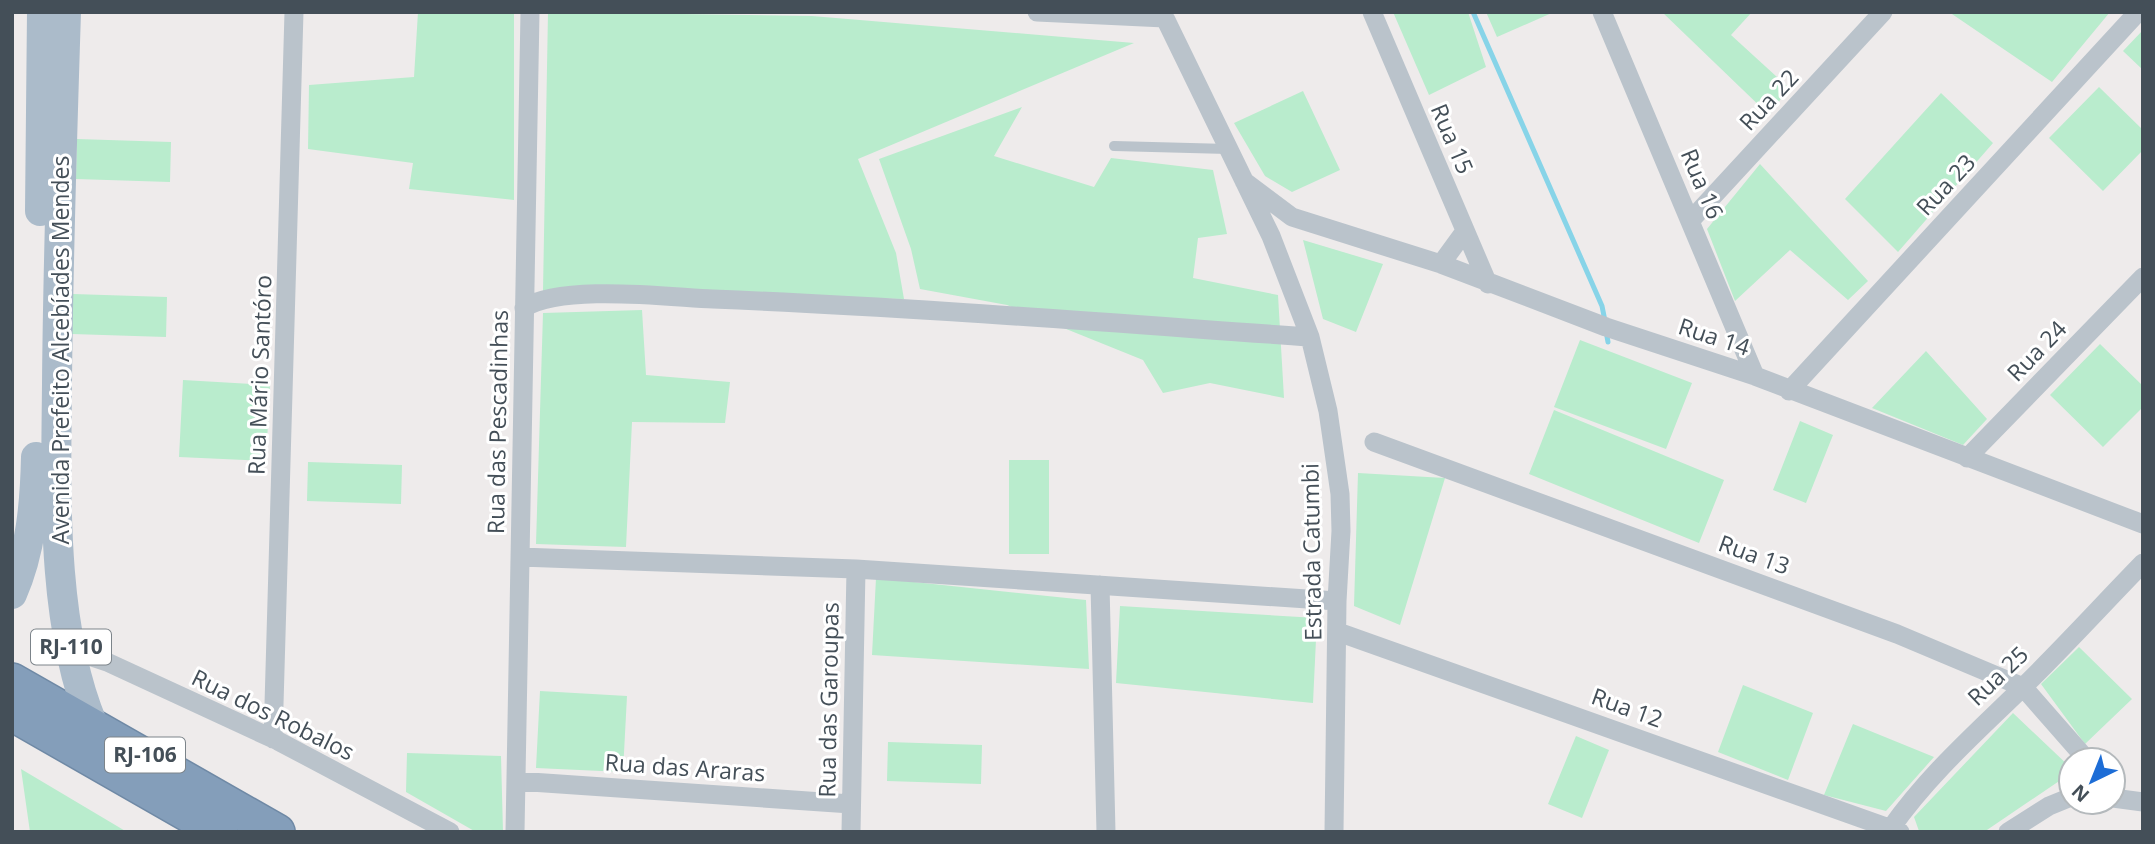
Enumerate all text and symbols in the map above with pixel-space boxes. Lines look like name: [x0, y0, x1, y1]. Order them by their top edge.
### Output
street label: Rua 22: [1732, 62, 1805, 137]
street label: Rua 15: [1424, 99, 1482, 179]
street label: Rua 16: [1674, 144, 1732, 224]
street label: Rua 23: [1909, 147, 1982, 222]
street label: Avenida Prefeito Alcebíades Mendes: [44, 156, 76, 544]
street label: Rua Mário Santóro: [240, 274, 278, 476]
street label: Rua 14: [1674, 309, 1754, 363]
street label: Rua das Pescadinhas: [479, 310, 515, 534]
street label: Rua 24: [1999, 313, 2073, 388]
street label: Estrada Catumbi: [1293, 463, 1329, 641]
street label: Rua 13: [1714, 526, 1794, 582]
street label: Rua das Garoupas: [810, 602, 846, 798]
road number: RJ-110: [31, 630, 111, 664]
street label: Rua 25: [1960, 638, 2035, 712]
street label: Rua dos Robalos: [187, 661, 360, 767]
street label: Rua 12: [1587, 679, 1667, 735]
road number: RJ-106: [105, 738, 185, 772]
street label: Rua das Araras: [604, 745, 766, 789]
north arrow: [2057, 746, 2127, 816]
text: N: [2066, 779, 2095, 808]

